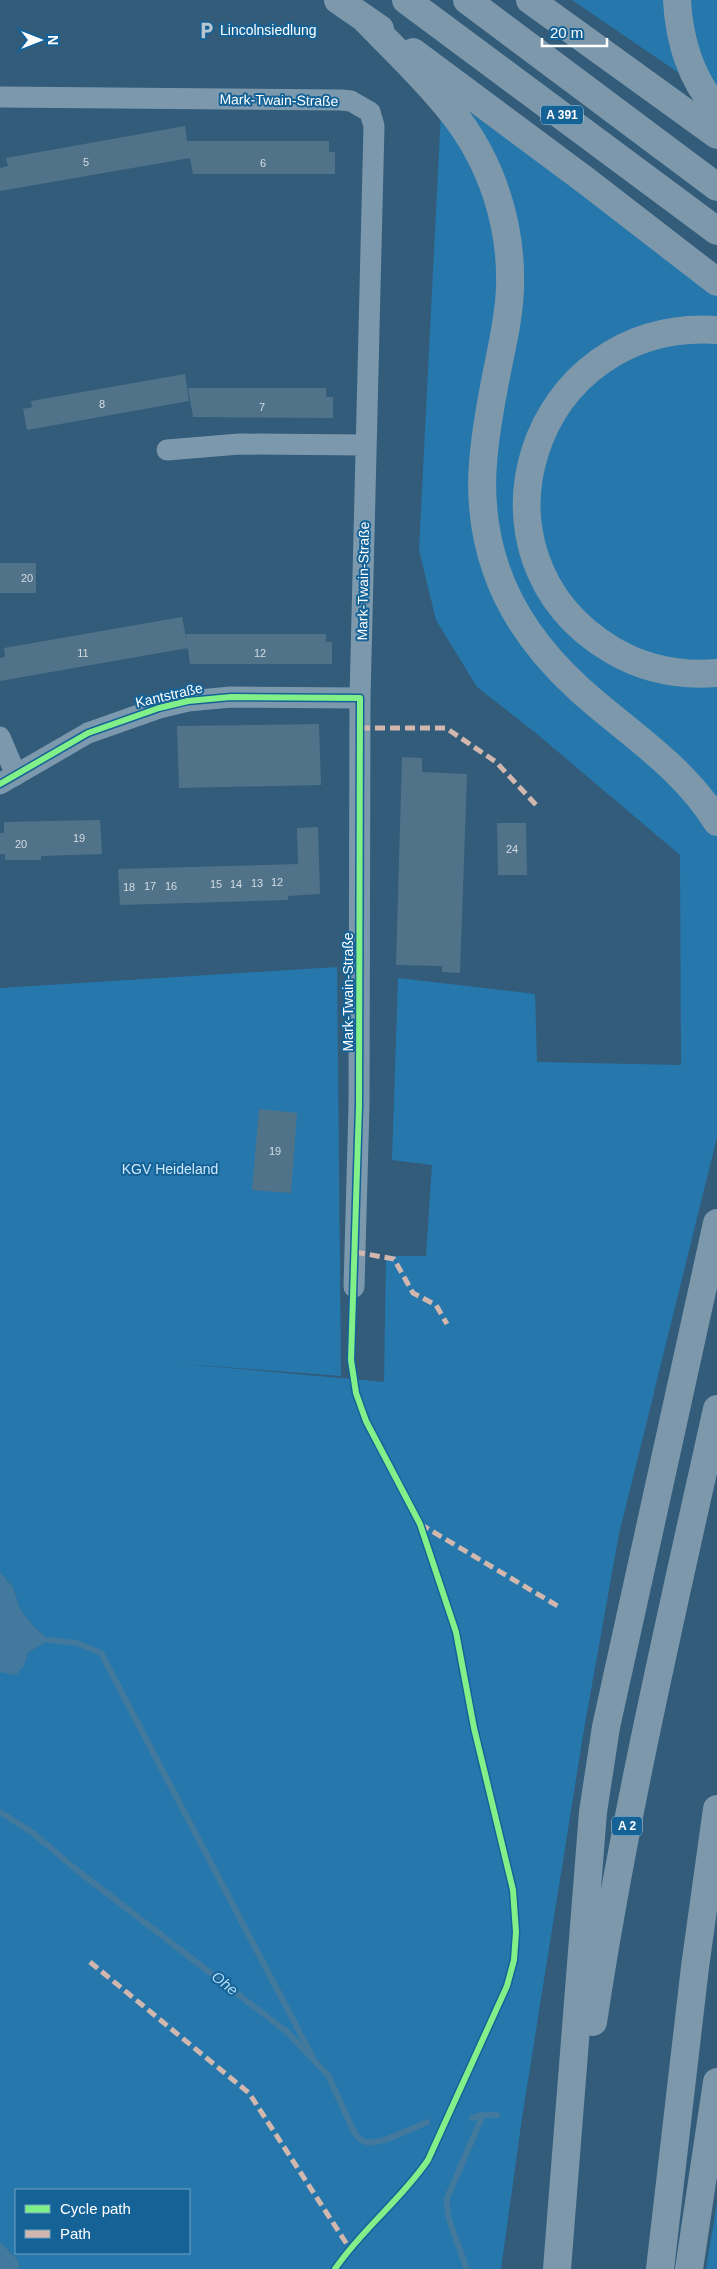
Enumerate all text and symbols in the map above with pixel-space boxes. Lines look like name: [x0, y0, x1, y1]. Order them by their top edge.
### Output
north arrow: [15, 15, 65, 65]
scale bar: [542, 15, 607, 47]
parking icon: Lincolnsiedlung: [196, 20, 216, 40]
place label: Lincolnsiedlung: [220, 22, 317, 38]
text: 20 m: [550, 24, 583, 41]
text: N: [45, 35, 61, 45]
street label: Mark-Twain-Straße: [219, 91, 339, 109]
road number: A 391: [541, 106, 583, 124]
house number: 5: [83, 156, 89, 168]
house number: 6: [260, 157, 266, 169]
house number: 8: [99, 398, 105, 410]
house number: 7: [259, 401, 265, 413]
street label: Mark-Twain-Straße: [354, 521, 372, 641]
house number: 20: [21, 572, 33, 584]
house number: 11: [77, 647, 89, 659]
house number: 12: [254, 647, 266, 659]
street label: Kantstraße: [134, 679, 204, 710]
house number: 19: [73, 832, 85, 844]
house number: 20: [15, 838, 27, 850]
house number: 24: [506, 843, 518, 855]
house number: 12: [271, 876, 283, 888]
house number: 13: [251, 877, 263, 889]
house number: 15: [210, 878, 222, 890]
house number: 14: [230, 878, 242, 890]
house number: 17: [144, 880, 156, 892]
house number: 16: [165, 880, 177, 892]
house number: 18: [123, 881, 135, 893]
street label: Mark-Twain-Straße: [340, 932, 356, 1052]
house number: 19: [269, 1145, 281, 1157]
park label: KGV Heideland: [122, 1161, 218, 1177]
road number: A 2: [612, 1816, 642, 1835]
water label: Ohe: [209, 1968, 241, 1998]
legend: [15, 2189, 190, 2254]
text: Cycle path: [60, 2200, 131, 2217]
text: Path: [60, 2225, 91, 2242]

